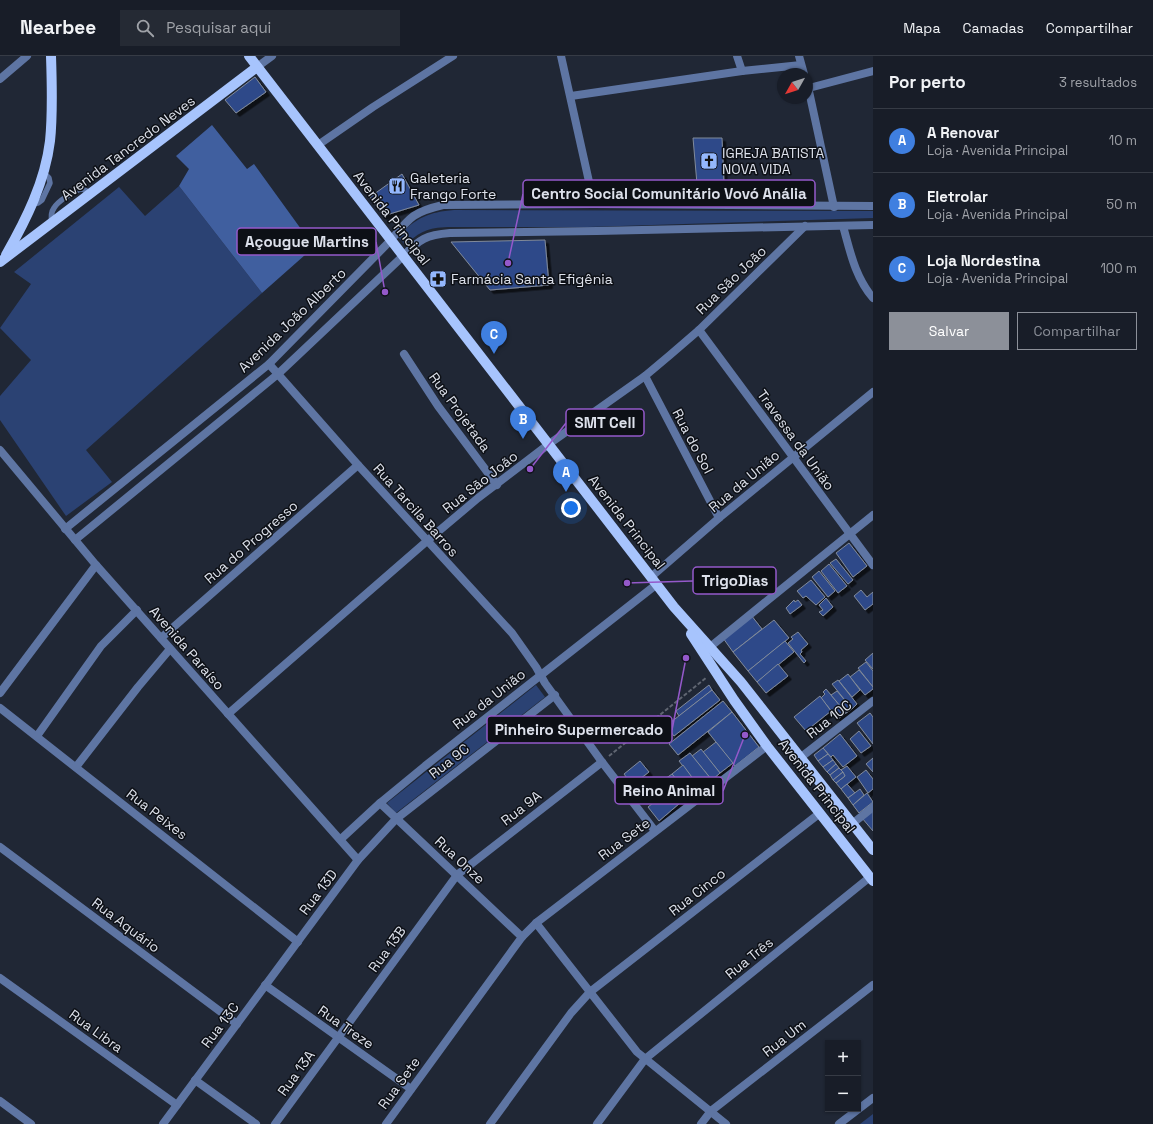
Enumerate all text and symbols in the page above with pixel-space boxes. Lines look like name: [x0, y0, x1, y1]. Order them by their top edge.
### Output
search box: [120, 10, 400, 46]
text: Nearbee: [20, 15, 96, 40]
icon: search: [134, 17, 156, 39]
text: Pesquisar aqui: [166, 18, 271, 37]
text: Mapa: [903, 19, 940, 37]
text: Camadas: [962, 19, 1024, 37]
text: Compartilhar: [1046, 19, 1133, 37]
north arrow: [777, 68, 813, 104]
text: Por perto: [889, 71, 966, 93]
text: 3 resultados: [1059, 74, 1137, 91]
street label: Avenida Tancredo Neves: [57, 92, 199, 204]
text: A Renovar: [927, 123, 999, 142]
text: A: [898, 132, 906, 149]
text: 10 m: [1109, 132, 1137, 149]
text: Loja · Avenida Principal: [927, 142, 1068, 159]
place label: IGREJA BATISTA NOVA VIDA: [722, 144, 824, 178]
church icon: IGREJA BATISTA NOVA VIDA: [699, 151, 719, 171]
street label: Avenida Principal: [350, 167, 434, 269]
place label: Galeteria Frango Forte: [410, 169, 496, 203]
restaurant icon: Galeteria Frango Forte: [387, 176, 407, 196]
callout: Centro Social Comunitário Vovó Anália: [523, 180, 815, 207]
text: Centro Social Comunitário Vovó Anália: [531, 184, 807, 203]
text: Eletrolar: [927, 187, 988, 206]
text: B: [898, 196, 906, 213]
text: 50 m: [1106, 196, 1137, 213]
text: Loja · Avenida Principal: [927, 206, 1068, 223]
callout: Açougue Martins: [237, 228, 376, 255]
text: Açougue Martins: [245, 232, 369, 251]
street label: Rua São João: [692, 242, 770, 318]
text: Loja Nordestina: [927, 251, 1040, 270]
text: C: [898, 260, 906, 277]
text: 100 m: [1100, 260, 1137, 277]
street label: Avenida João Alberto: [234, 264, 350, 376]
pharmacy icon: Farmácia Santa Efigênia: [428, 269, 448, 289]
place label: Farmácia Santa Efigênia: [451, 270, 613, 288]
text: Loja · Avenida Principal: [927, 270, 1068, 287]
button: Salvar: [889, 312, 1009, 350]
button: Compartilhar: [1017, 312, 1137, 350]
pin: C: [481, 321, 507, 354]
street label: Rua Projetada: [425, 369, 495, 455]
street label: Travessa da União: [753, 386, 839, 494]
street label: Rua do Sol: [668, 405, 718, 477]
pin: B: [510, 406, 536, 439]
callout: SMT Cell: [566, 409, 644, 436]
text: SMT Cell: [575, 413, 635, 432]
street label: Rua da União: [705, 446, 783, 516]
street label: Rua São João: [439, 447, 521, 517]
pin: A: [553, 459, 579, 492]
street label: Rua Tarcila Barros: [369, 460, 463, 560]
street label: Avenida Principal: [585, 471, 669, 573]
street label: Rua do Progresso: [201, 496, 301, 588]
your location: [561, 498, 581, 518]
callout: TrigoDias: [693, 567, 776, 594]
text: TrigoDias: [702, 571, 769, 590]
street label: Avenida Paraíso: [146, 602, 228, 694]
street label: Rua da União: [449, 665, 529, 733]
street label: Rua 10C: [803, 696, 855, 742]
callout: Pinheiro Supermercado: [487, 716, 672, 743]
text: Pinheiro Supermercado: [495, 720, 663, 739]
street label: Avenida Principal: [775, 735, 859, 837]
street label: Rua 9C: [425, 740, 473, 782]
callout: Reino Animal: [615, 777, 723, 804]
text: Reino Animal: [623, 781, 715, 800]
street label: Rua Peixes: [123, 785, 191, 843]
street label: Rua 9A: [497, 787, 545, 829]
street label: Rua Sete: [595, 814, 653, 864]
street label: Rua Onze: [431, 832, 489, 888]
street label: Rua Cinco: [665, 864, 729, 920]
street label: Rua 13D: [295, 866, 341, 918]
street label: Rua Aquário: [88, 894, 164, 956]
street label: Rua 13B: [364, 922, 410, 976]
street label: Rua Três: [721, 933, 777, 983]
street label: Rua 13C: [197, 999, 243, 1051]
street label: Rua Treze: [315, 1001, 377, 1053]
street label: Rua Libra: [66, 1005, 126, 1057]
street label: Rua Um: [759, 1015, 809, 1061]
map controls: [825, 1040, 861, 1112]
button: +: [825, 1040, 861, 1076]
street label: Rua 13A: [273, 1046, 319, 1099]
street label: Rua Sete: [374, 1053, 424, 1113]
button: −: [825, 1076, 861, 1112]

